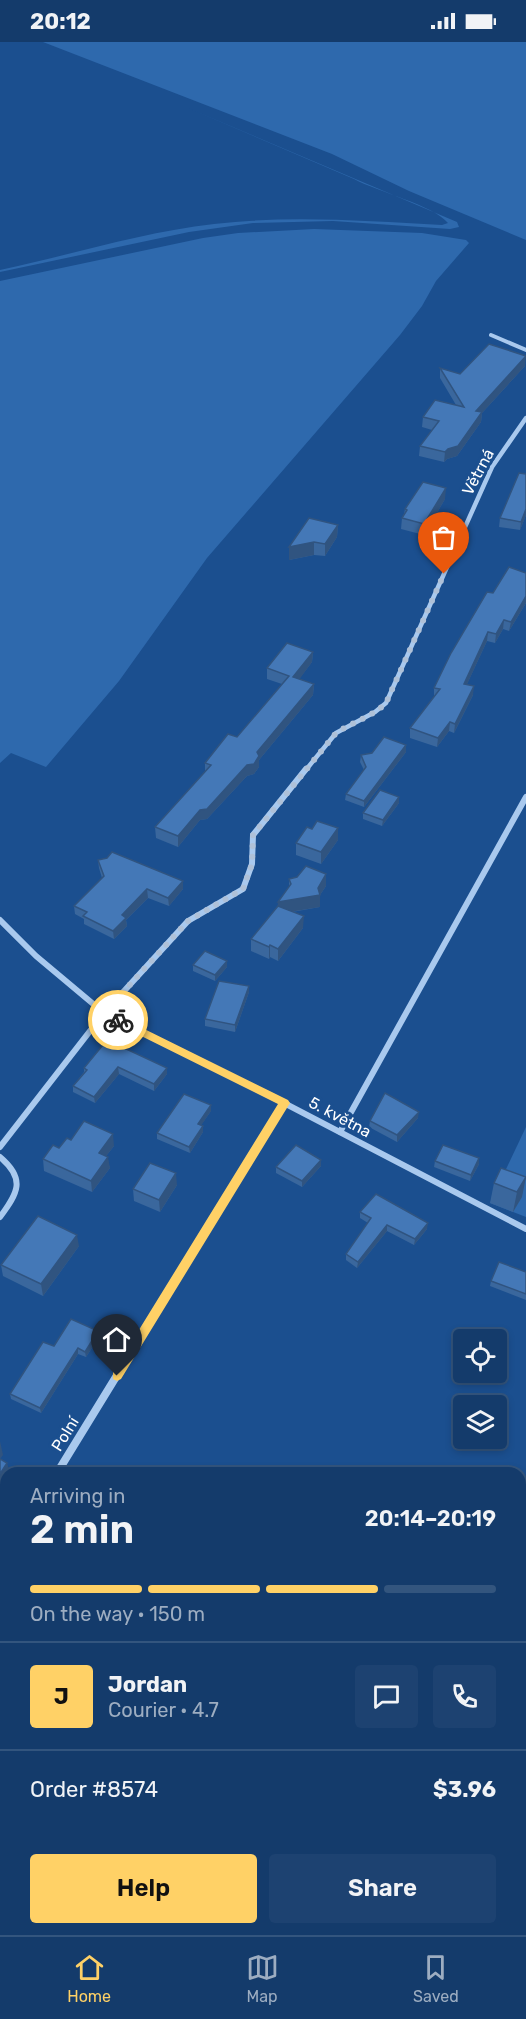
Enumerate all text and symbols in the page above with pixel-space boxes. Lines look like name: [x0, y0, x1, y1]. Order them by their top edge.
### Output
text: 20:12: [30, 8, 91, 35]
street label: Větrná: [458, 446, 498, 498]
pin: [418, 512, 469, 574]
icon: bag: [427, 521, 460, 554]
courier: [88, 990, 148, 1050]
icon: bike: [102, 1004, 135, 1037]
street label: 5. května: [306, 1093, 374, 1141]
pin: [91, 1314, 142, 1376]
icon: home: [100, 1323, 133, 1356]
map controls: [453, 1329, 507, 1449]
button: locate: [453, 1329, 507, 1383]
button: layers: [453, 1395, 507, 1449]
street label: Polní: [47, 1412, 83, 1455]
text: Arriving in: [30, 1484, 125, 1508]
text: 20:14–20:19: [365, 1505, 496, 1532]
text: 2 min: [30, 1507, 134, 1553]
text: On the way · 150 m: [30, 1602, 205, 1626]
button: chat: [355, 1665, 418, 1728]
button: phone: [433, 1665, 496, 1728]
text: Jordan: [108, 1671, 187, 1698]
text: J: [54, 1683, 69, 1710]
text: Courier · 4.7: [108, 1698, 219, 1722]
text: Order #8574: [30, 1776, 158, 1803]
text: $3.96: [433, 1776, 496, 1803]
button: Help: [30, 1854, 257, 1923]
button: Share: [269, 1854, 496, 1923]
tab: Home: [67, 1951, 111, 2006]
tab: Map: [246, 1951, 279, 2006]
tab: Saved: [413, 1951, 459, 2006]

